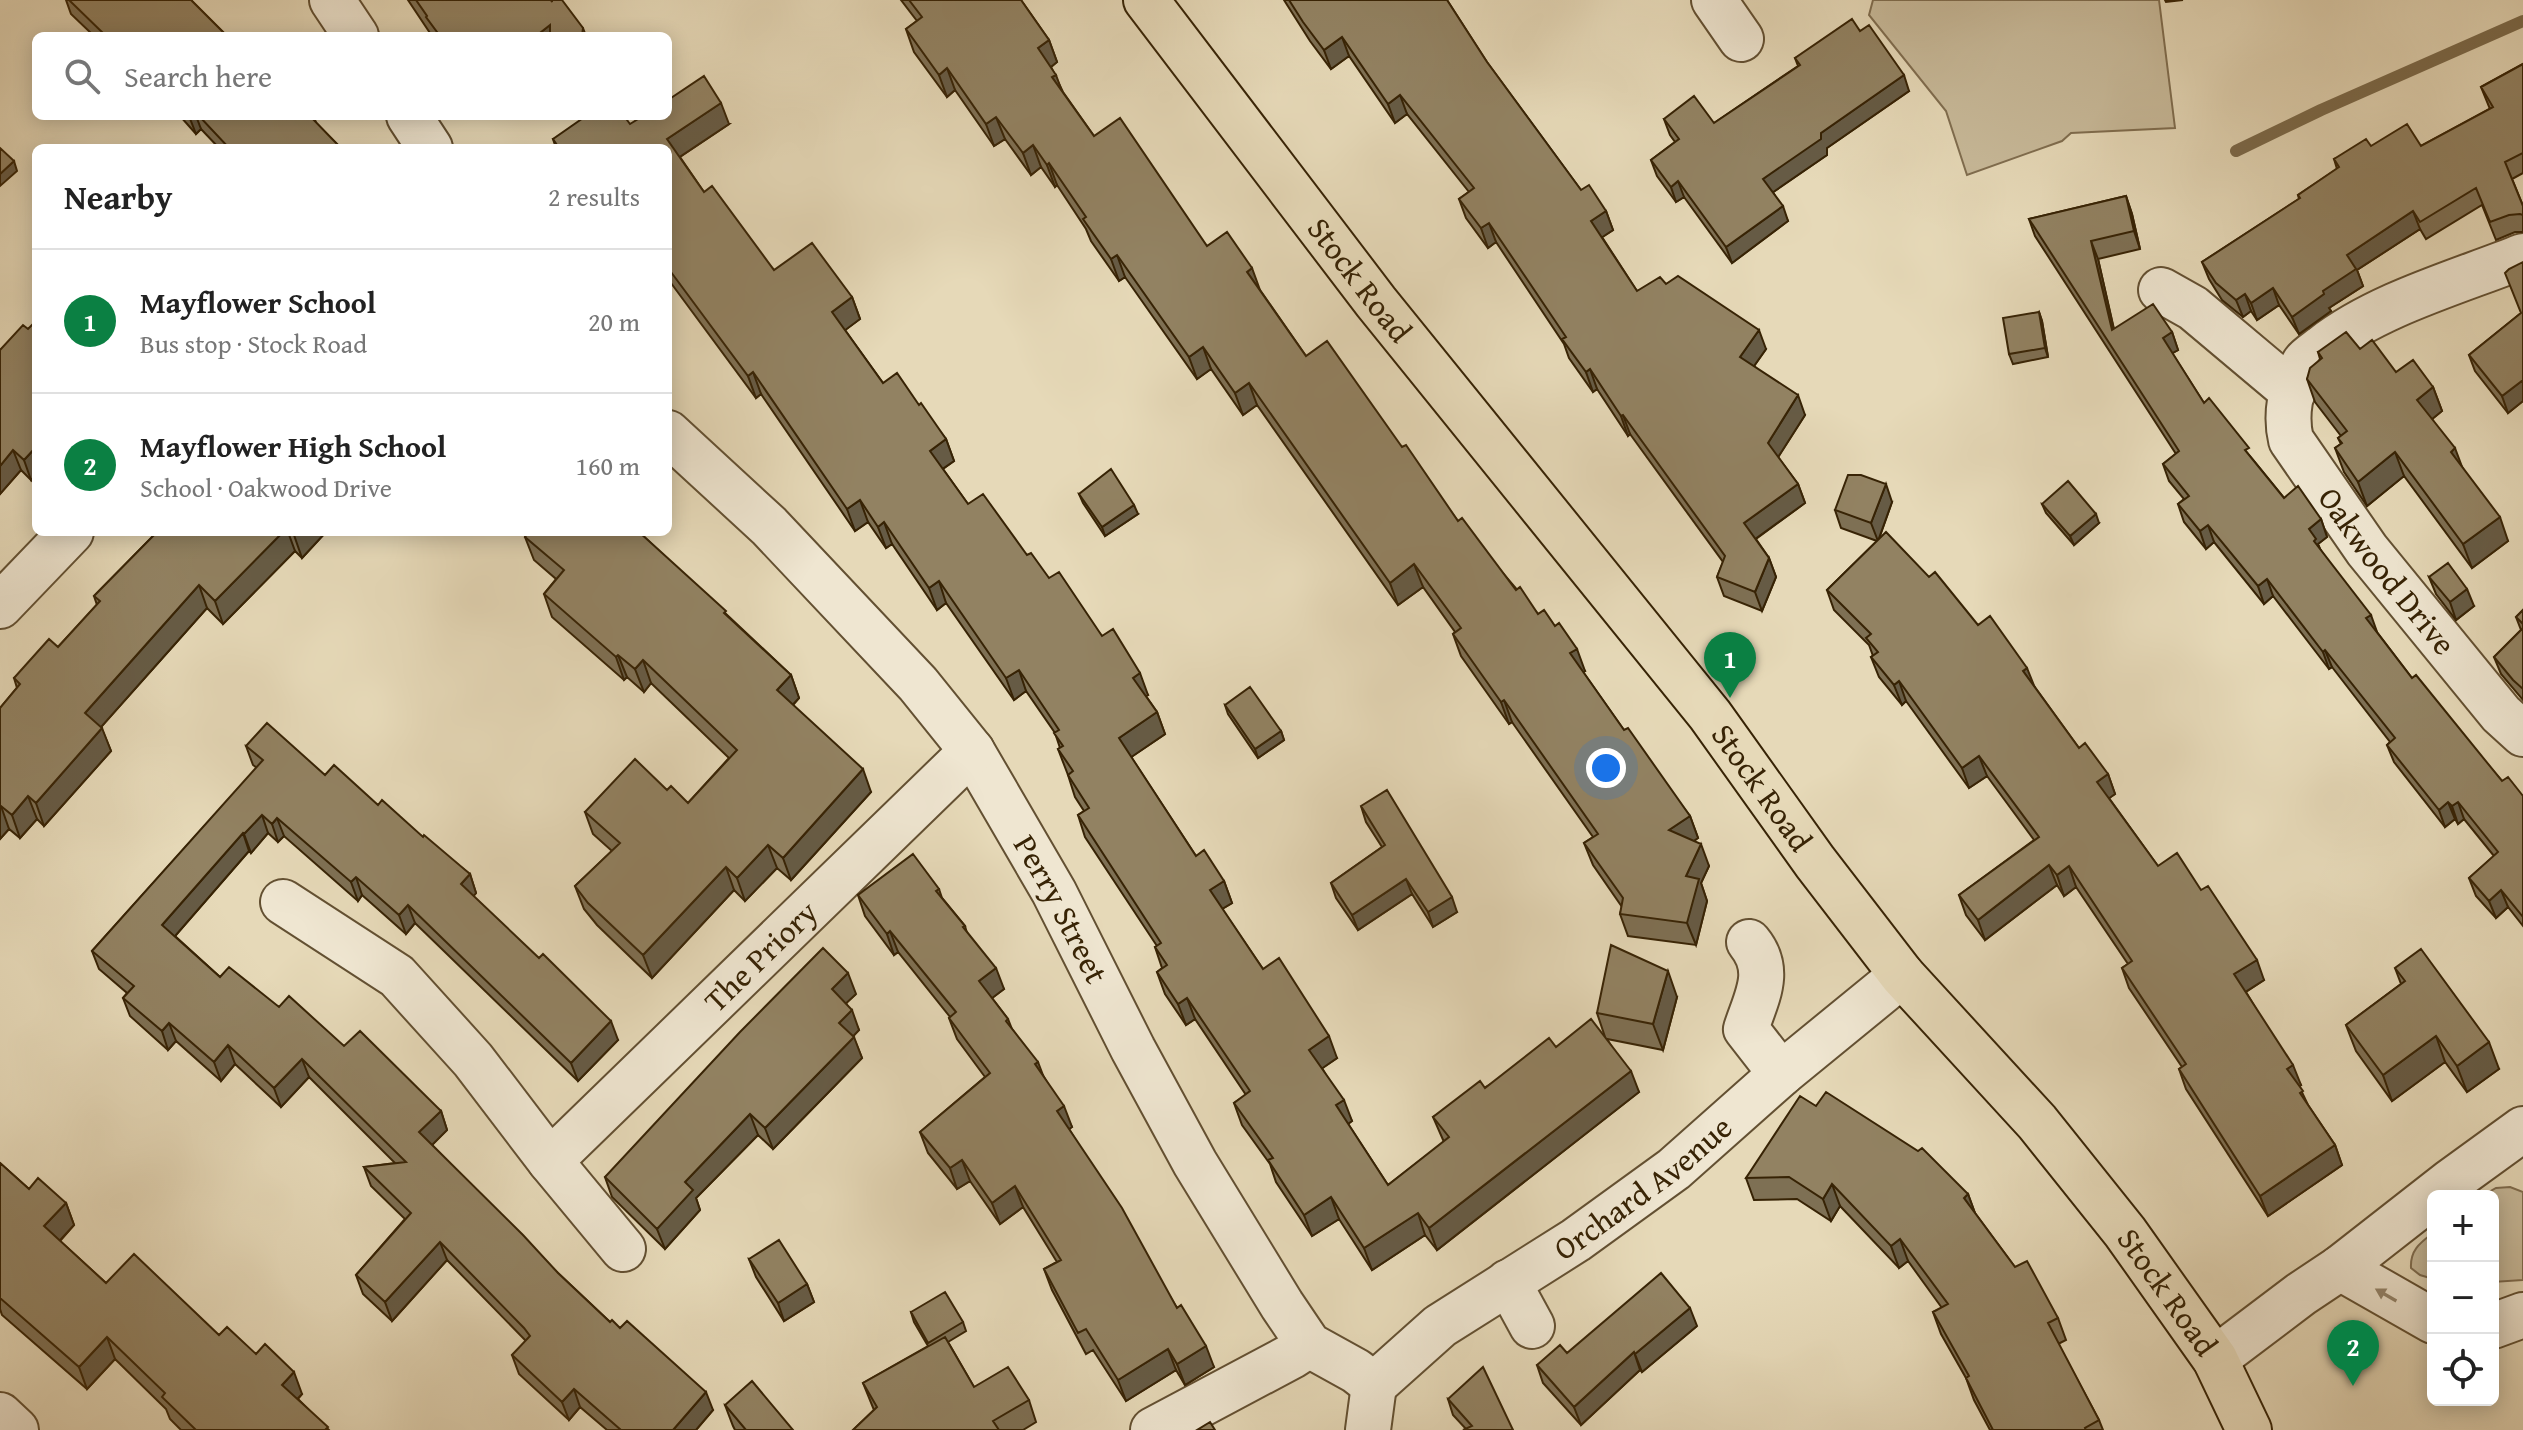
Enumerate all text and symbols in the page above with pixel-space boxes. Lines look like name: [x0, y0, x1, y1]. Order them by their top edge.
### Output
search box: [32, 32, 672, 120]
icon: search: [60, 54, 104, 98]
text: Search here: [124, 54, 272, 98]
text: Nearby: [64, 172, 173, 221]
text: 2 results: [548, 177, 640, 216]
street label: Stock Road: [1296, 207, 1424, 352]
text: Mayflower School: [140, 280, 376, 324]
text: 1: [83, 302, 97, 341]
text: 20 m: [588, 302, 640, 341]
text: Bus stop · Stock Road: [140, 324, 367, 363]
text: Mayflower High School: [140, 424, 446, 468]
text: 2: [83, 446, 97, 485]
text: 160 m: [575, 446, 640, 485]
text: School · Oakwood Drive: [140, 468, 392, 507]
street label: Oakwood Drive: [2307, 477, 2468, 665]
pin: 1: [1704, 632, 1756, 698]
street label: Stock Road: [1700, 714, 1824, 861]
your location: [1586, 748, 1626, 788]
street label: Perry Street: [1002, 826, 1120, 991]
street label: The Priory: [693, 889, 828, 1023]
street label: Orchard Avenue: [1544, 1104, 1742, 1272]
map controls: [2427, 1190, 2499, 1406]
button: +: [2427, 1190, 2499, 1262]
street label: Stock Road: [2106, 1218, 2230, 1365]
button: −: [2427, 1262, 2499, 1334]
one-way arrow: [2375, 1288, 2397, 1302]
pin: 2: [2327, 1320, 2379, 1386]
button: locate: [2427, 1334, 2499, 1406]

